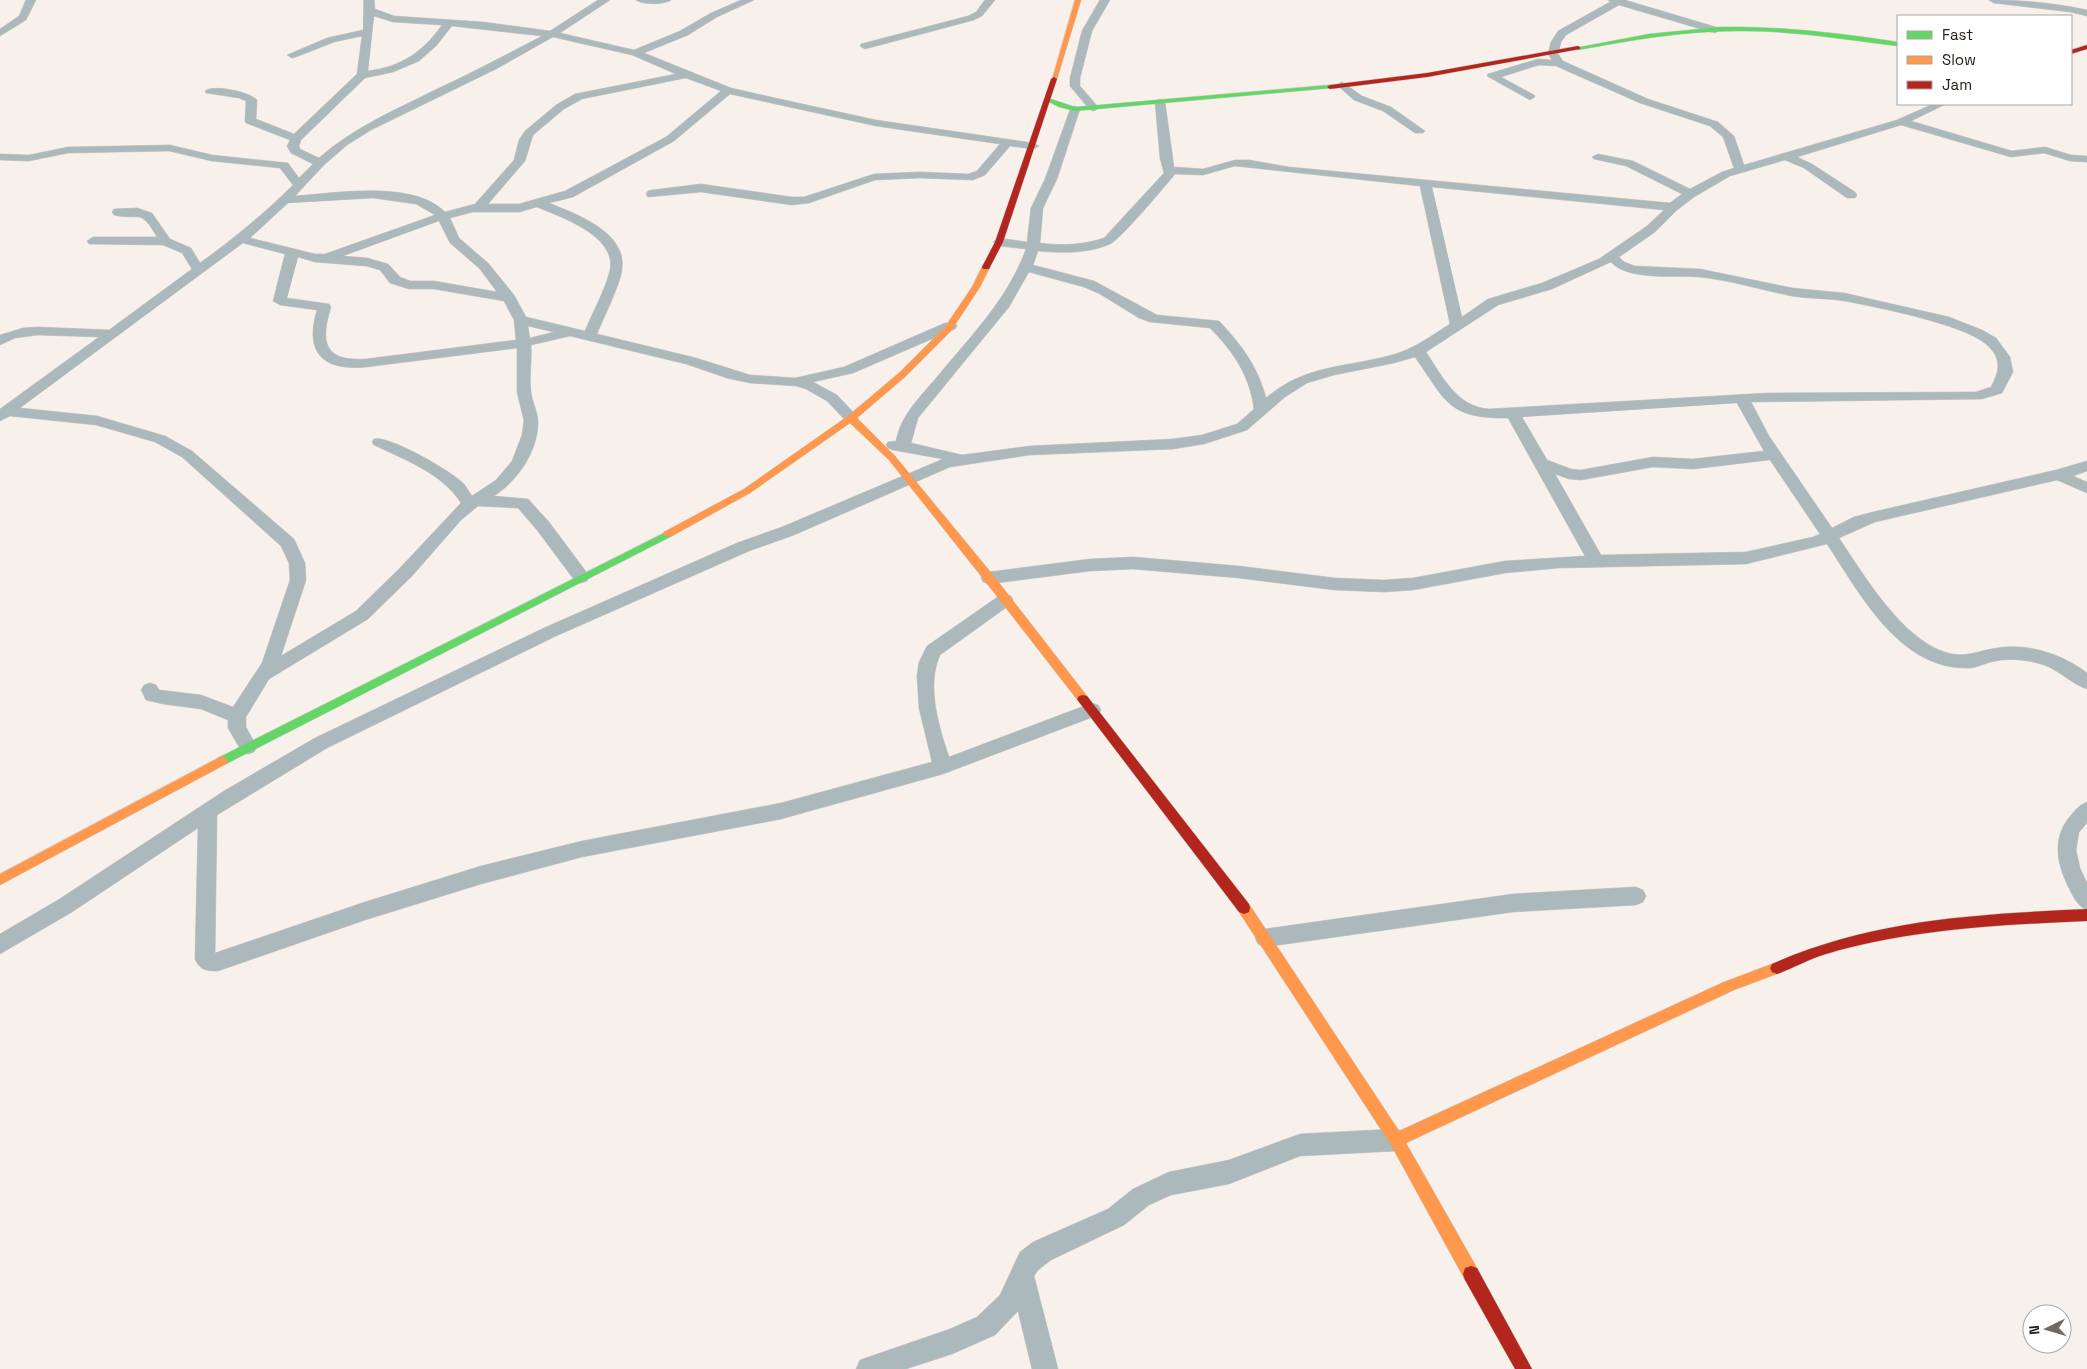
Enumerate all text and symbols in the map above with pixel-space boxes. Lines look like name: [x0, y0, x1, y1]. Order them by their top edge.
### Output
legend: [1897, 15, 2072, 105]
text: Fast: [1942, 25, 1973, 44]
text: Slow: [1942, 50, 1976, 69]
text: Jam: [1942, 75, 1972, 94]
north arrow: [2022, 1304, 2072, 1354]
text: N: [2025, 1325, 2043, 1336]

